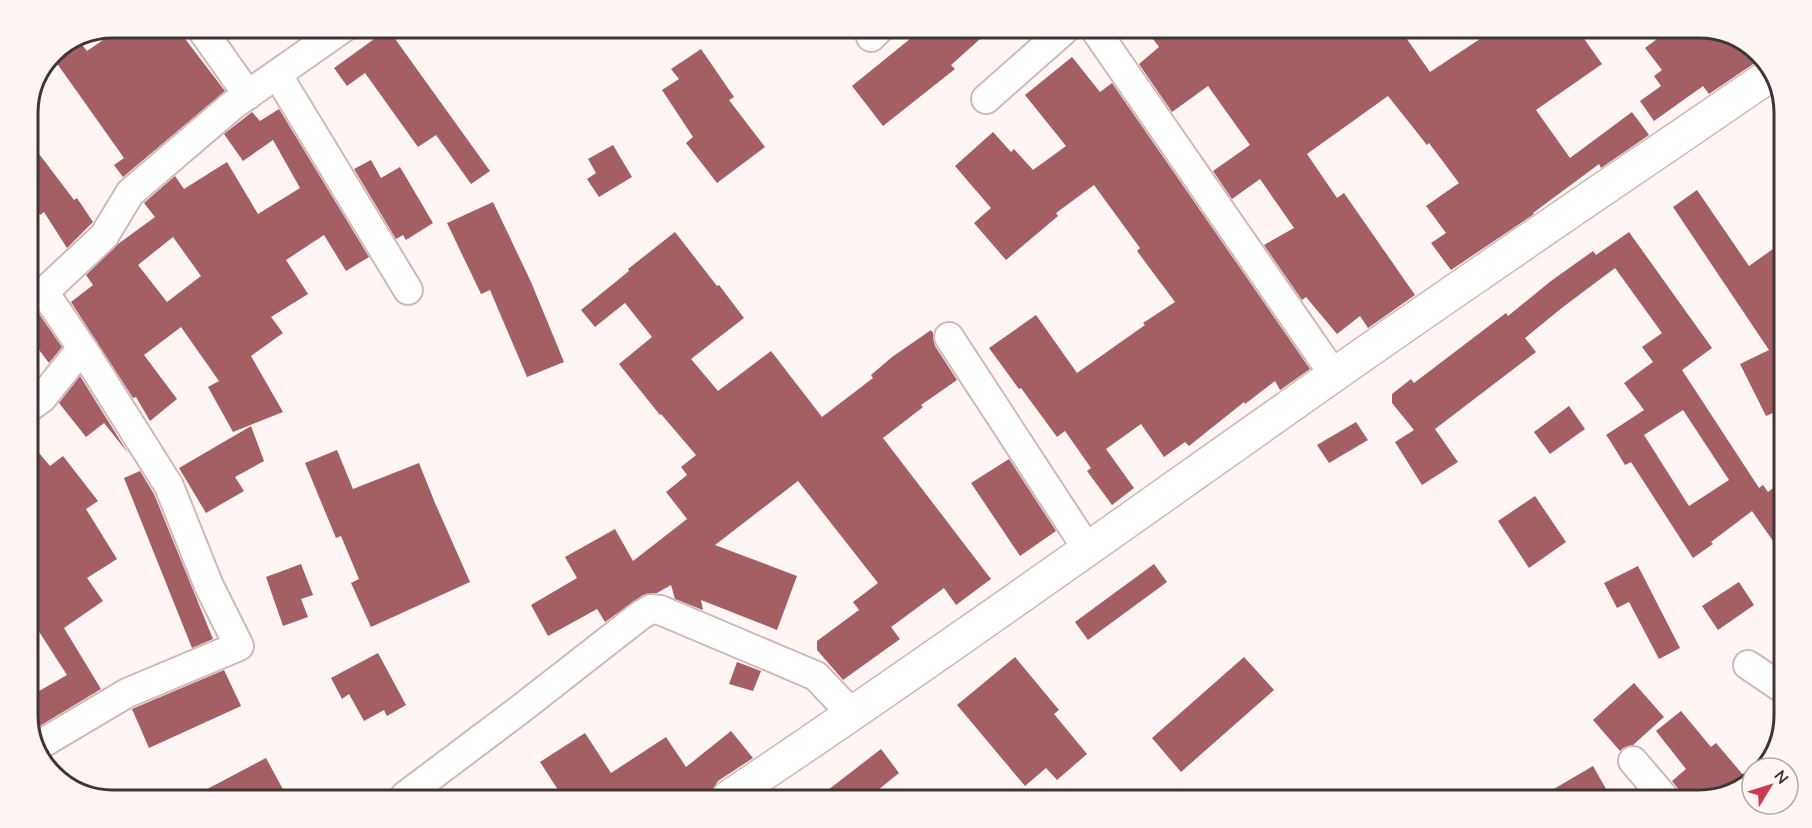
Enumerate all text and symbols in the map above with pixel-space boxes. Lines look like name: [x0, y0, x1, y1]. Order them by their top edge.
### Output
north arrow: [1740, 756, 1800, 816]
text: N: [1770, 766, 1793, 788]

